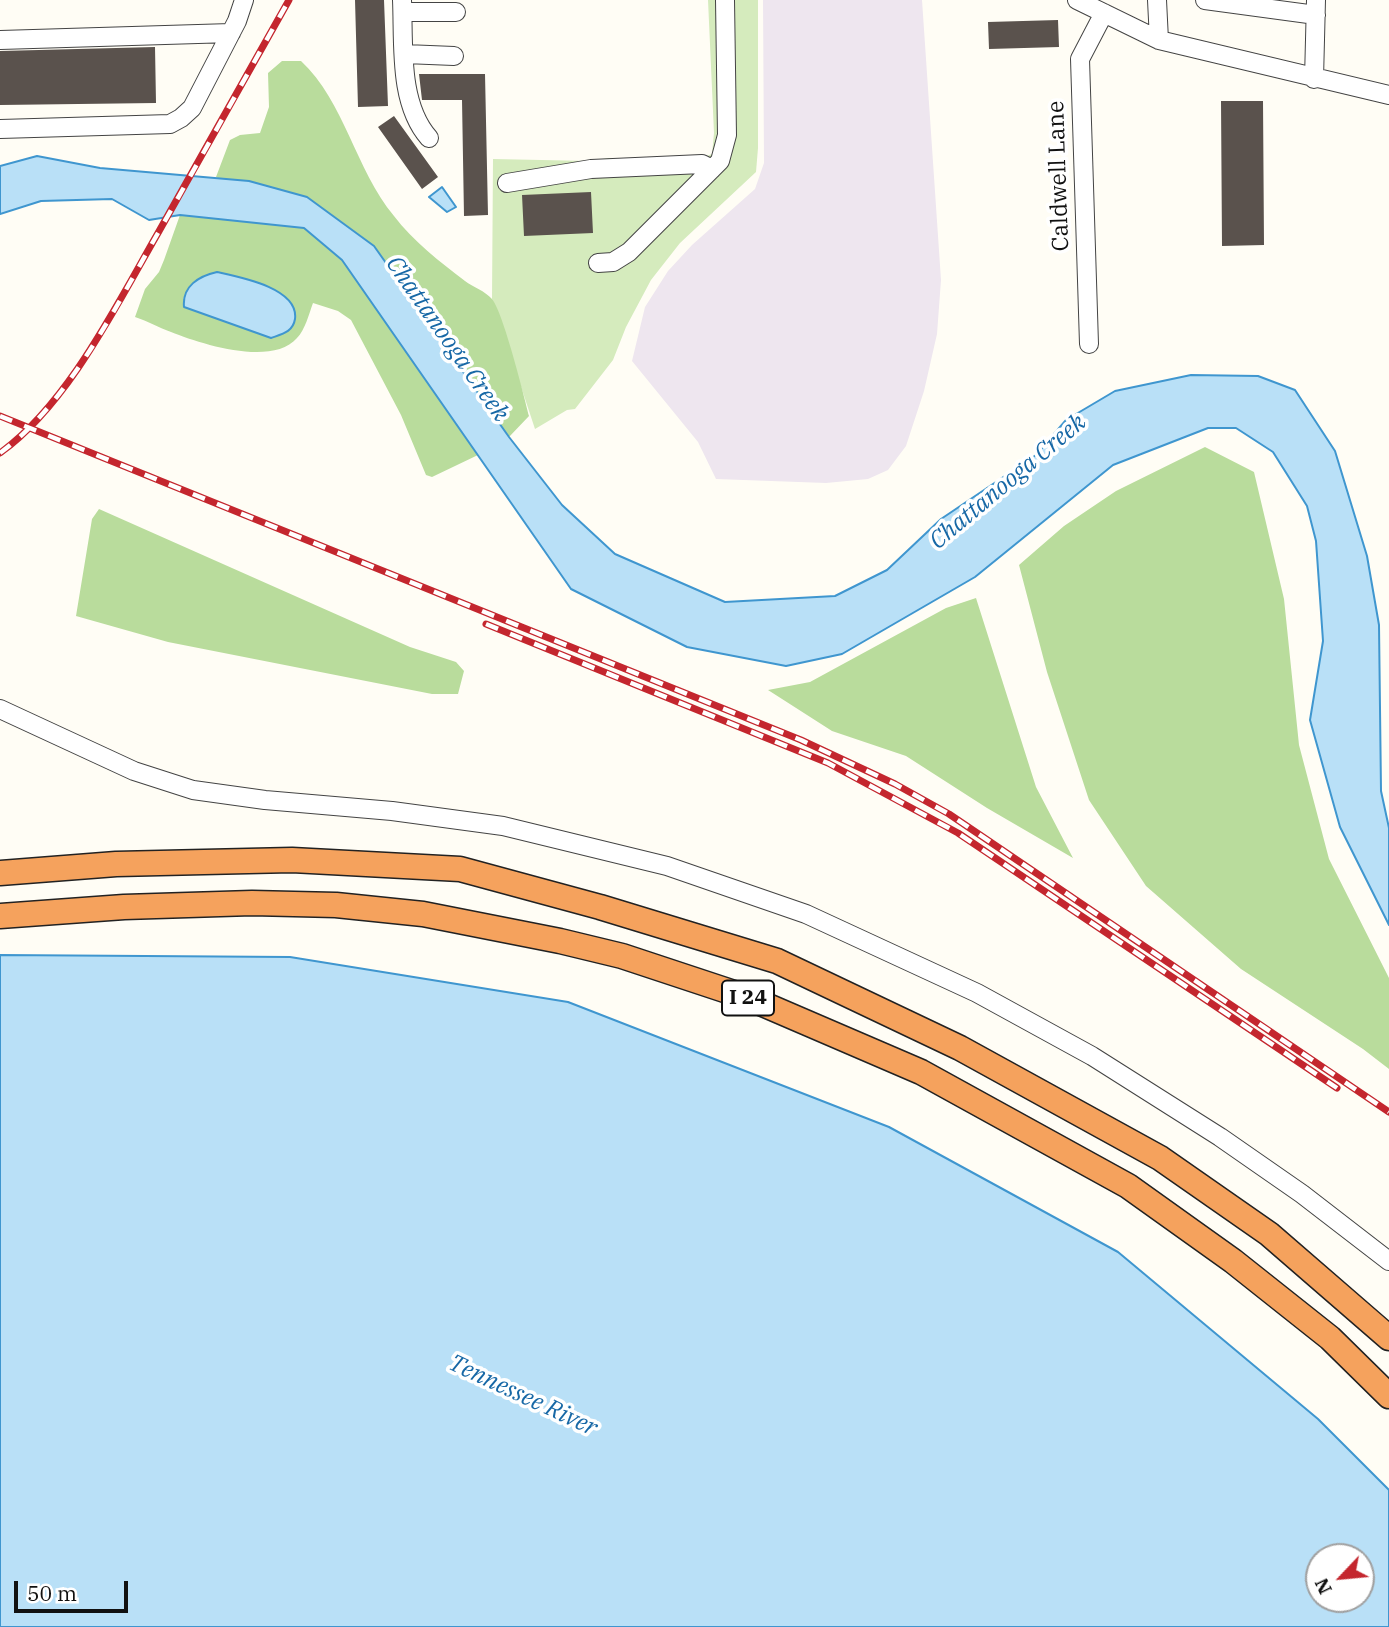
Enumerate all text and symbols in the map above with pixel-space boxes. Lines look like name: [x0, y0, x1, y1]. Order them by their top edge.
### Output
street label: Caldwell Lane: [1043, 100, 1075, 252]
water label: Chattanooga Creek: [379, 251, 515, 427]
water label: Chattanooga Creek: [924, 408, 1092, 556]
road number: I 24: [722, 981, 774, 1016]
water label: Tennessee River: [444, 1349, 602, 1443]
north arrow: [1305, 1543, 1375, 1613]
scale bar: [18, 1568, 131, 1612]
text: N: [1309, 1574, 1337, 1598]
text: 50 m: [27, 1579, 77, 1607]

